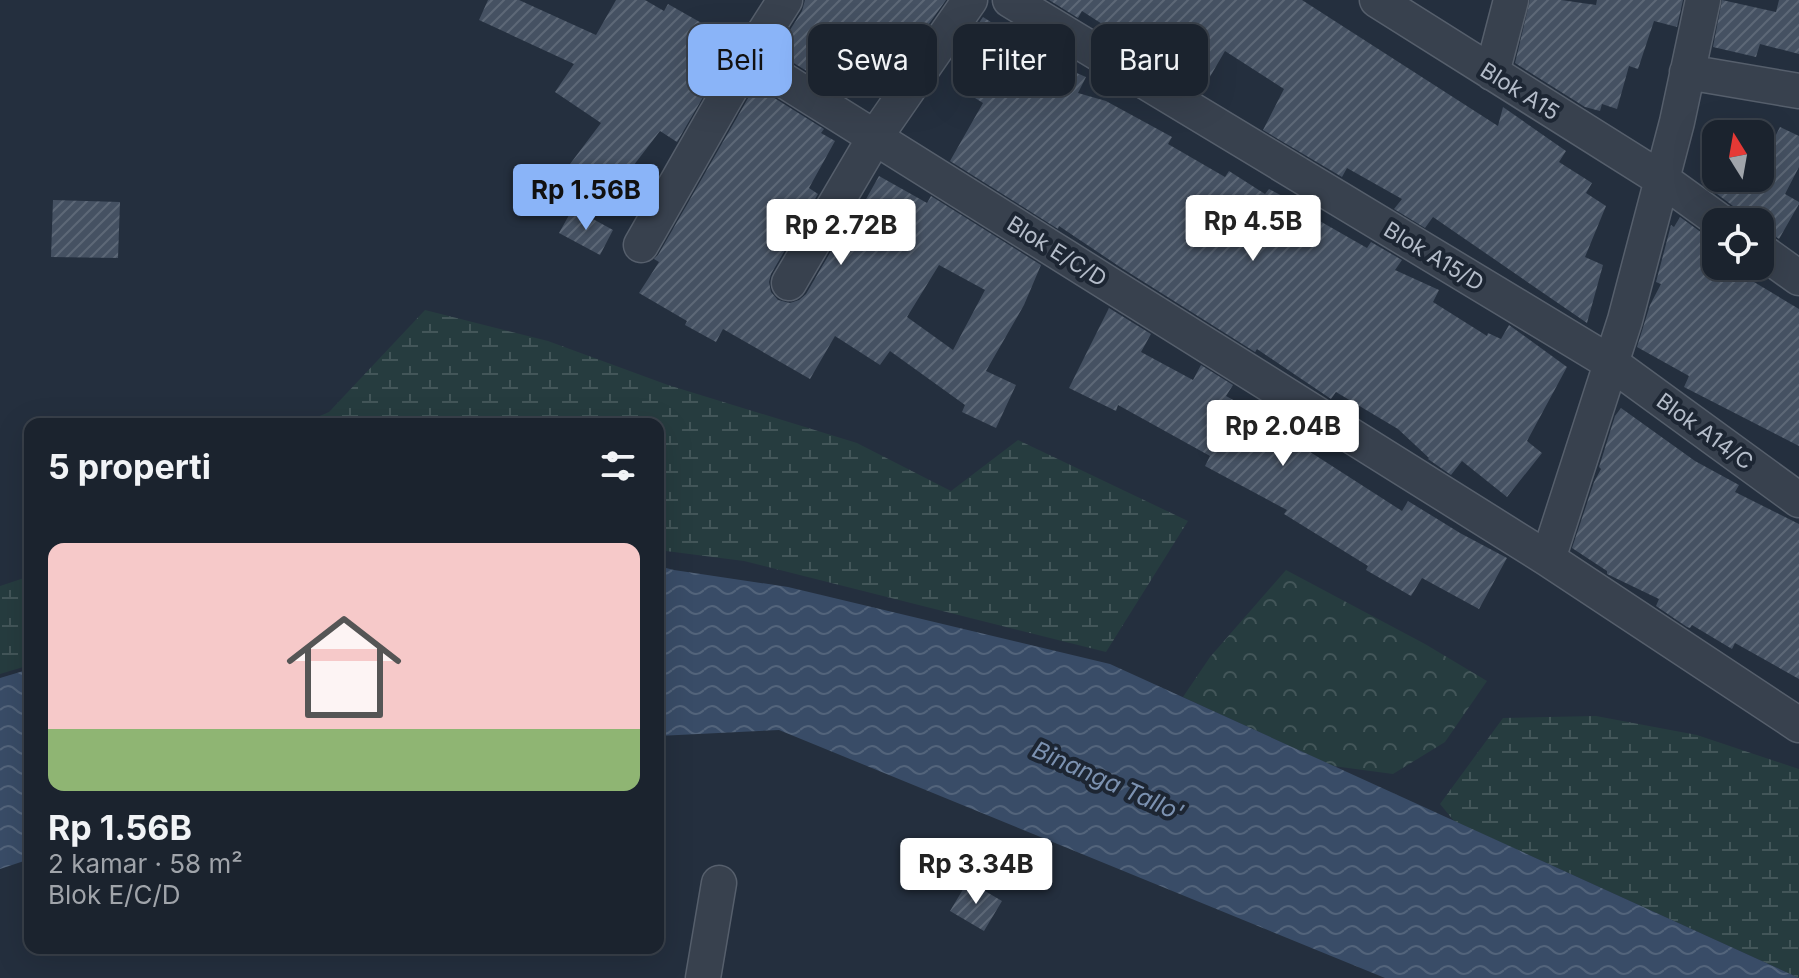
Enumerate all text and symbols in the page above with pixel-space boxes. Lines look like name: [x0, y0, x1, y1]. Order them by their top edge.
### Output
chip: Beli: [688, 24, 792, 96]
chip: Sewa: [808, 24, 937, 96]
chip: Filter: [953, 24, 1075, 96]
chip: Baru: [1091, 24, 1208, 96]
street label: Blok A15: [1476, 57, 1564, 125]
north arrow: [1702, 120, 1774, 192]
map controls: [1702, 120, 1774, 280]
pin: Rp 1.56B: [503, 164, 669, 232]
text: Rp 1.56B: [531, 174, 641, 205]
pin: Rp 4.5B: [1179, 195, 1327, 263]
pin: Rp 2.72B: [758, 199, 924, 267]
text: Rp 4.5B: [1204, 205, 1302, 236]
button: locate: [1702, 208, 1774, 280]
text: Rp 2.72B: [785, 209, 897, 240]
street label: Blok E/C/D: [1003, 210, 1111, 292]
street label: Blok A15/D: [1379, 216, 1489, 296]
street label: Blok A14/C: [1652, 387, 1758, 475]
pin: Rp 2.04B: [1200, 400, 1366, 468]
text: Rp 2.04B: [1225, 410, 1341, 441]
icon: filters: [596, 444, 640, 488]
text: 5 properti: [48, 446, 211, 487]
icon: home: [272, 595, 416, 739]
water label: Binanga Tallo': [1028, 735, 1188, 827]
text: Rp 1.56B: [48, 807, 192, 848]
pin: Rp 3.34B: [893, 838, 1059, 906]
text: 2 kamar · 58 m²: [48, 848, 243, 879]
text: Rp 3.34B: [918, 848, 1034, 879]
text: Blok E/C/D: [48, 879, 181, 910]

